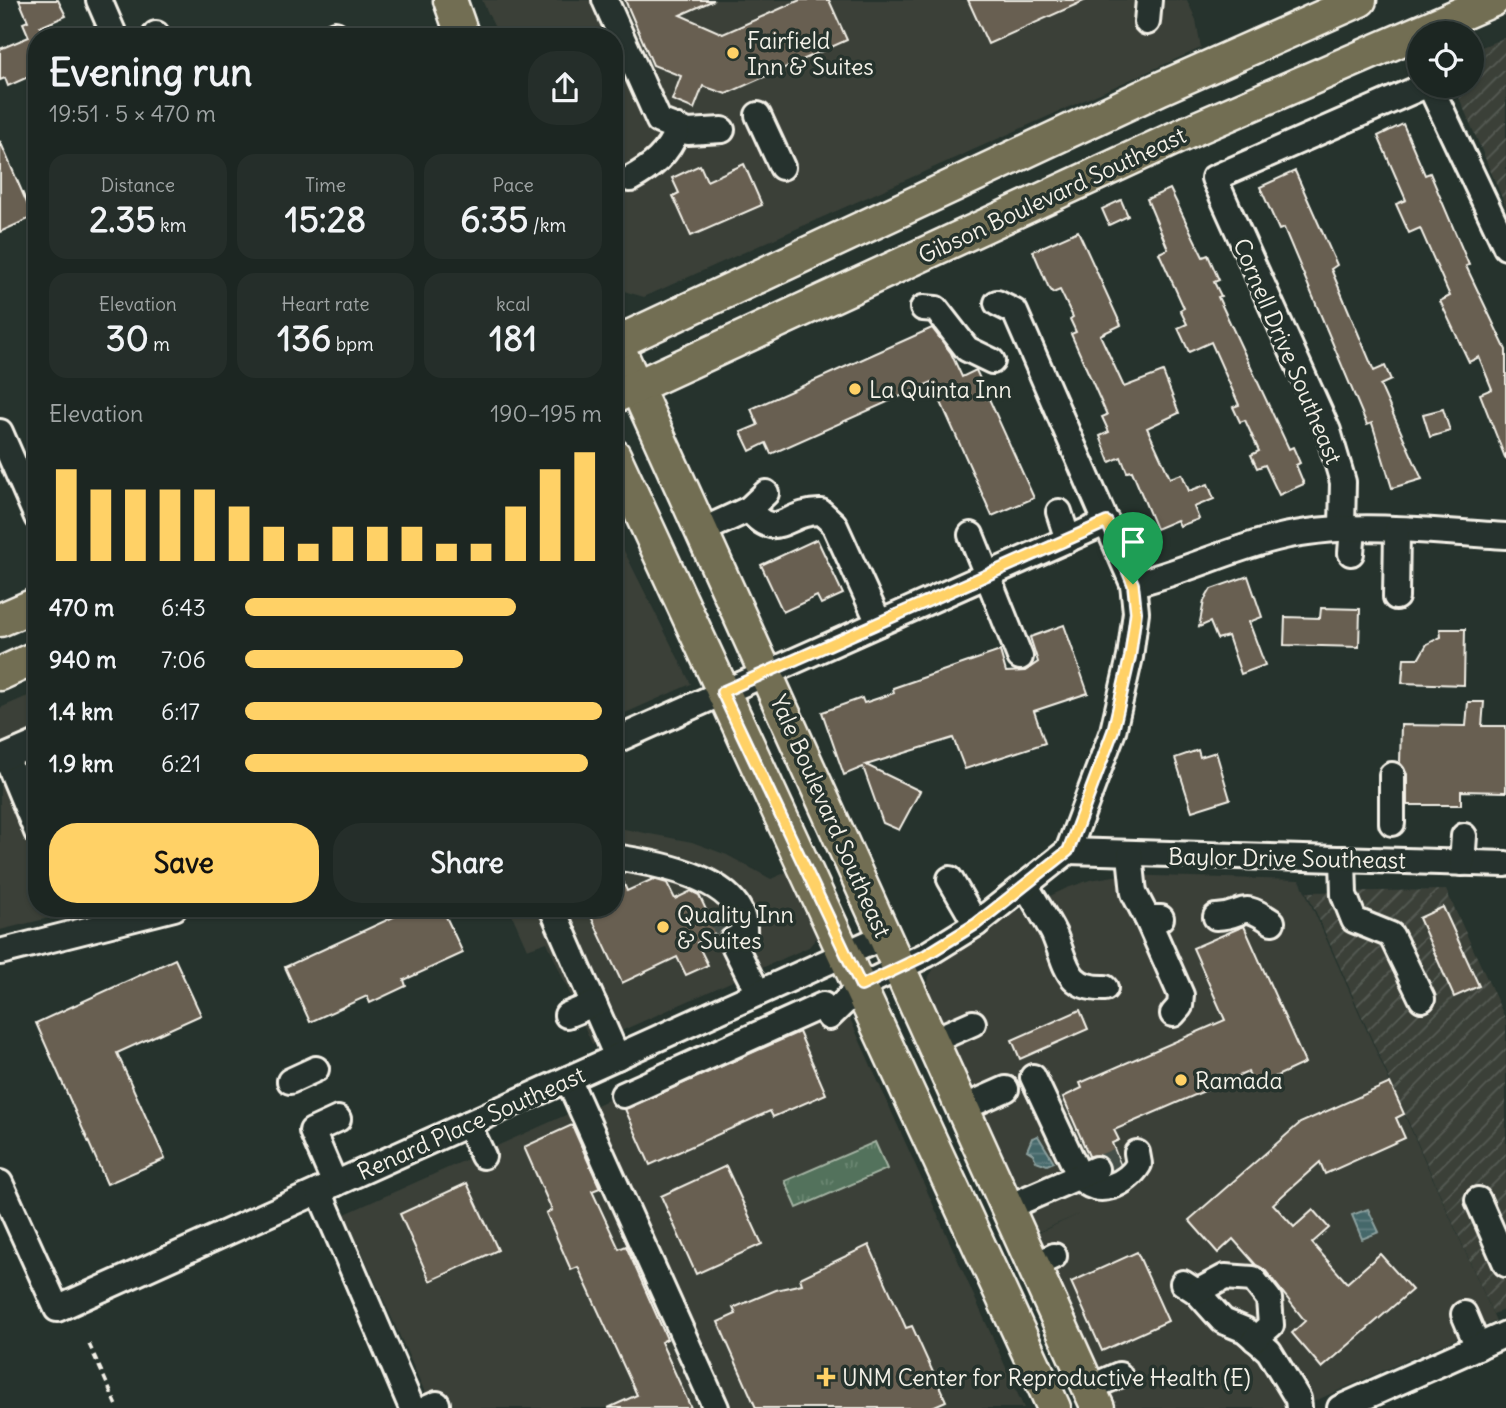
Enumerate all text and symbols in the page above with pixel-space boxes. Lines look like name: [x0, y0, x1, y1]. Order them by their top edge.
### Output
map controls: [1407, 21, 1484, 98]
button: locate: [1407, 21, 1484, 98]
place label: Fairfield Inn & Suites: [747, 26, 874, 81]
marker: Fairfield Inn & Suites: [725, 45, 741, 61]
text: Evening run: [49, 49, 252, 96]
button: share: [528, 51, 602, 125]
text: 19:51 · 5 × 470 m: [49, 99, 216, 128]
street label: Gibson Boulevard Southeast: [914, 120, 1191, 270]
text: Distance: [101, 173, 175, 197]
text: Time: [305, 173, 346, 197]
text: Pace: [493, 173, 534, 197]
text: 2.35: [89, 197, 156, 241]
text: 15:28: [285, 197, 366, 241]
text: 6:35: [460, 197, 528, 241]
text: km: [156, 213, 186, 237]
text: /km: [528, 213, 566, 237]
street label: Cornell Drive Southeast: [1227, 234, 1349, 468]
text: Elevation: [99, 292, 177, 316]
text: Heart rate: [281, 292, 370, 316]
text: kcal: [496, 292, 530, 316]
text: 30: [106, 316, 149, 360]
text: 136: [277, 316, 331, 360]
text: 181: [489, 316, 537, 360]
text: m: [149, 332, 170, 356]
text: bpm: [331, 332, 374, 356]
place label: La Quinta Inn: [869, 375, 1012, 404]
marker: La Quinta Inn: [847, 381, 863, 397]
text: Elevation: [49, 399, 143, 428]
text: 190–195 m: [490, 399, 602, 428]
pin: [1103, 512, 1163, 584]
icon: arrive: [1114, 523, 1152, 561]
text: 470 m: [49, 593, 114, 622]
text: 6:43: [161, 593, 206, 622]
text: 940 m: [49, 645, 116, 674]
text: 7:06: [161, 645, 206, 674]
street label: Yale Boulevard Southeast: [764, 690, 898, 942]
text: 1.4 km: [49, 697, 113, 726]
text: 6:17: [161, 697, 200, 726]
text: 1.9 km: [49, 749, 114, 778]
text: 6:21: [161, 749, 201, 778]
button: Save: [49, 823, 319, 903]
button: Share: [333, 823, 602, 903]
street label: Baylor Drive Southeast: [1168, 841, 1406, 875]
place label: Quality Inn & Suites: [677, 900, 794, 955]
marker: Quality Inn & Suites: [655, 919, 671, 935]
street label: Renard Place Southeast: [353, 1060, 590, 1186]
place label: Ramada: [1195, 1066, 1283, 1095]
marker: Ramada: [1173, 1072, 1189, 1088]
place label: UNM Center for Reproductive Health (E): [842, 1363, 1251, 1392]
marker: UNM Center for Reproductive Health (E): [816, 1367, 836, 1387]

